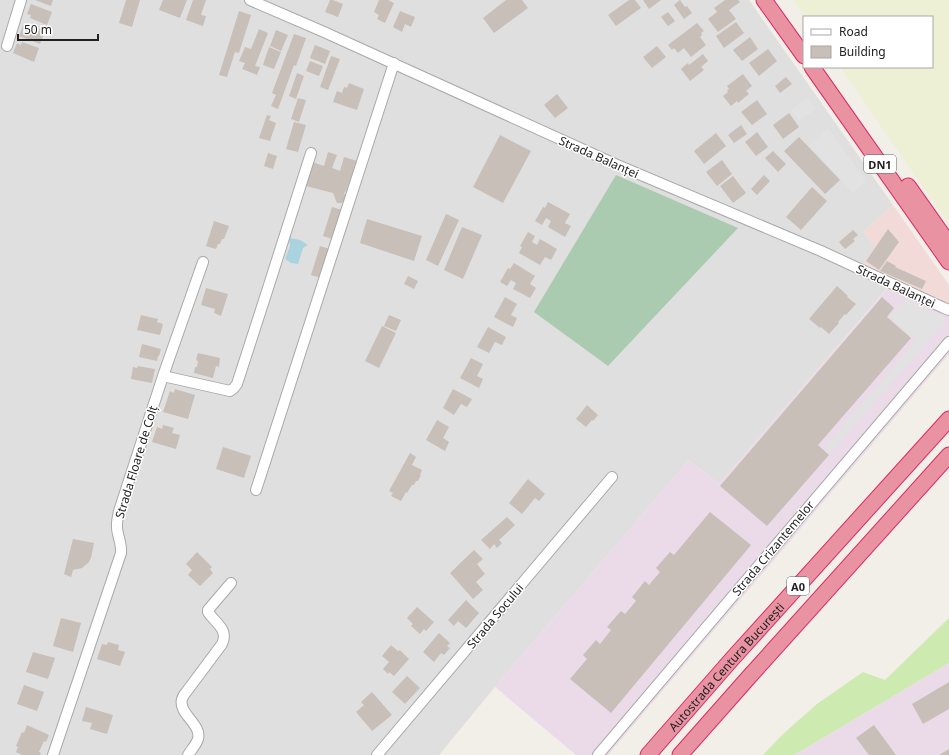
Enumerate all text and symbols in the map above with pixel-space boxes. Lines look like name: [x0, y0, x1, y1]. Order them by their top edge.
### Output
scale bar: [18, 16, 98, 42]
legend: [803, 16, 933, 68]
text: 50 m: [24, 21, 52, 38]
text: Road: [839, 23, 868, 40]
text: Building: [839, 43, 886, 60]
street label: Strada Balanței: [556, 132, 642, 182]
road number: DN1: [864, 155, 896, 173]
street label: Strada Balanței: [854, 260, 938, 312]
street label: Strada Floare de Colț: [111, 403, 161, 520]
street label: Strada Crizantemelor: [728, 497, 818, 599]
road number: A0: [787, 577, 809, 595]
street label: Strada Socului: [463, 580, 527, 652]
street label: Autostrada Centura București: [664, 599, 788, 735]

